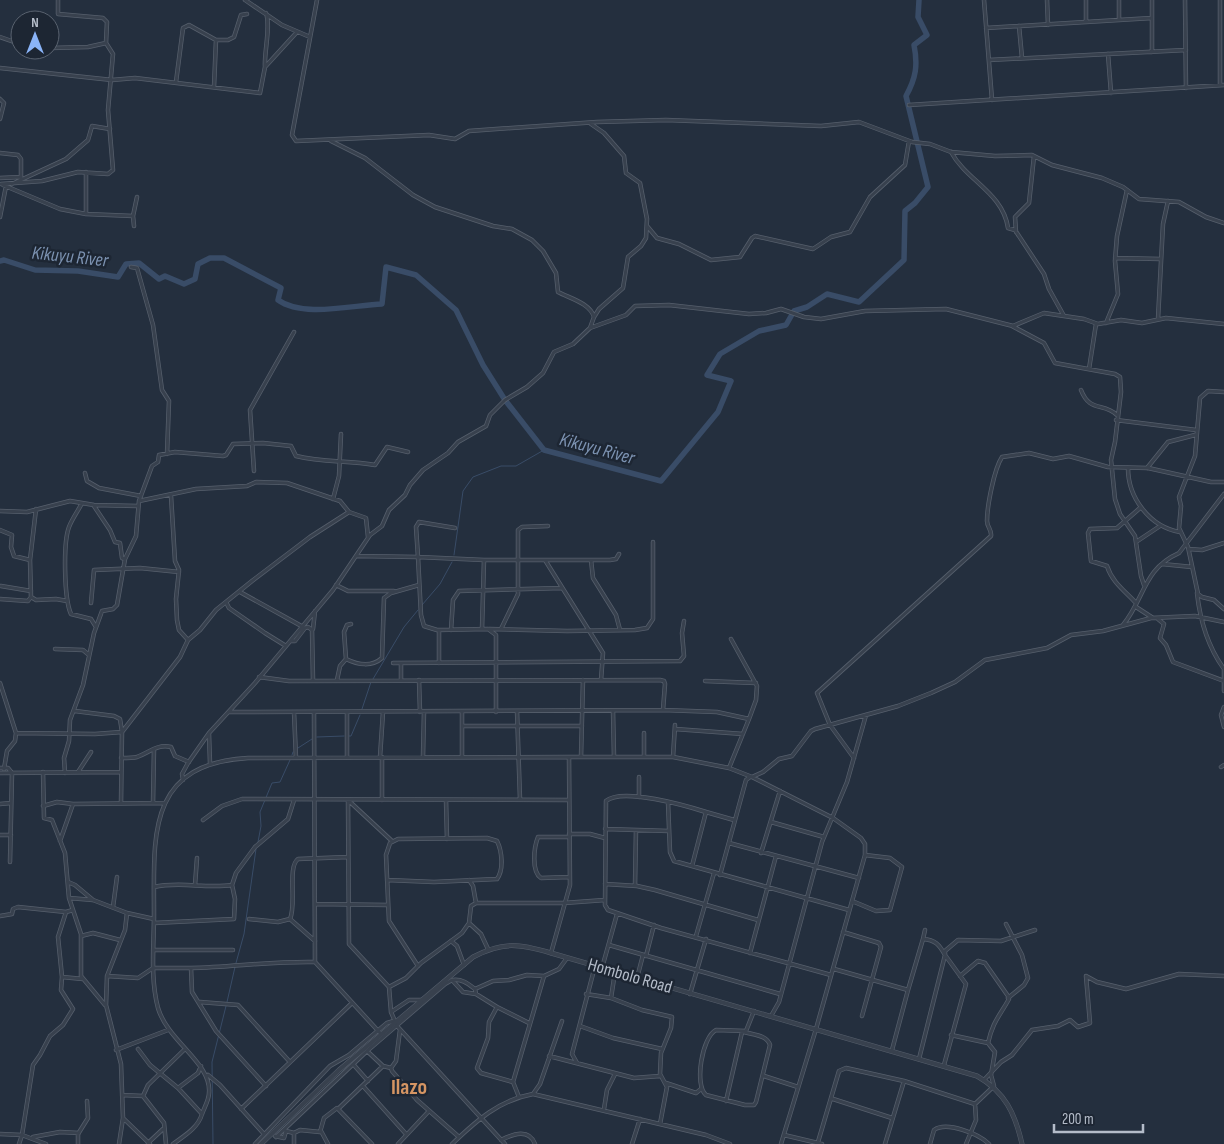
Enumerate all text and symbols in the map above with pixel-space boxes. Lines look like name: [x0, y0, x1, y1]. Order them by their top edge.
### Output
north arrow: [10, 10, 60, 60]
text: N: [31, 14, 39, 31]
water label: Kikuyu River: [31, 242, 110, 273]
water label: Kikuyu River: [557, 428, 638, 470]
street label: Hombolo Road: [585, 954, 675, 998]
district label: Ilazo: [391, 1074, 427, 1101]
scale bar: [1054, 1102, 1143, 1134]
text: 200 m: [1062, 1110, 1094, 1129]

